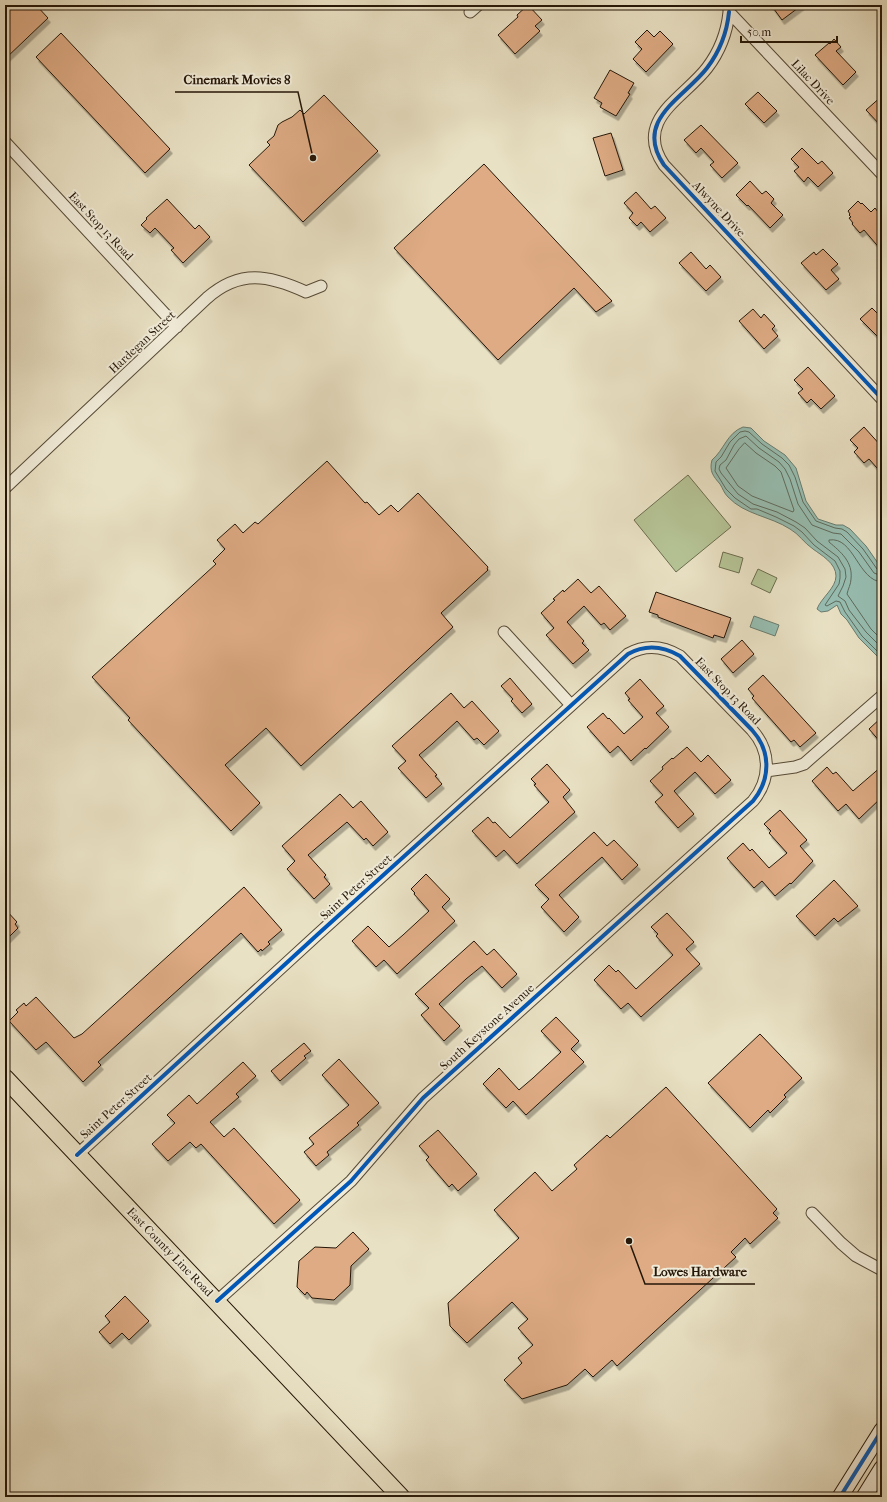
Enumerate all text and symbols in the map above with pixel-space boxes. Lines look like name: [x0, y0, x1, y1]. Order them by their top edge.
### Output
scale bar: [741, 18, 837, 44]
text: 50 m: [747, 25, 771, 39]
street label: Lilac Drive: [789, 56, 838, 108]
callout: Cinemark Movies 8: [175, 67, 298, 92]
text: Cinemark Movies 8: [183, 72, 291, 87]
street label: Alwyne Drive: [689, 178, 748, 240]
street label: East Stop 13 Road: [66, 189, 137, 263]
street label: Hardegan Street: [106, 307, 179, 376]
street label: East Stop 13 Road: [692, 654, 764, 728]
street label: Saint Peter Street: [317, 851, 395, 923]
street label: South Keystone Avenue: [437, 981, 537, 1073]
street label: Saint Peter Street: [77, 1070, 155, 1142]
street label: East County Line Road: [124, 1205, 216, 1300]
callout: Lowes Hardware: [645, 1259, 755, 1284]
text: Lowes Hardware: [653, 1264, 747, 1279]

